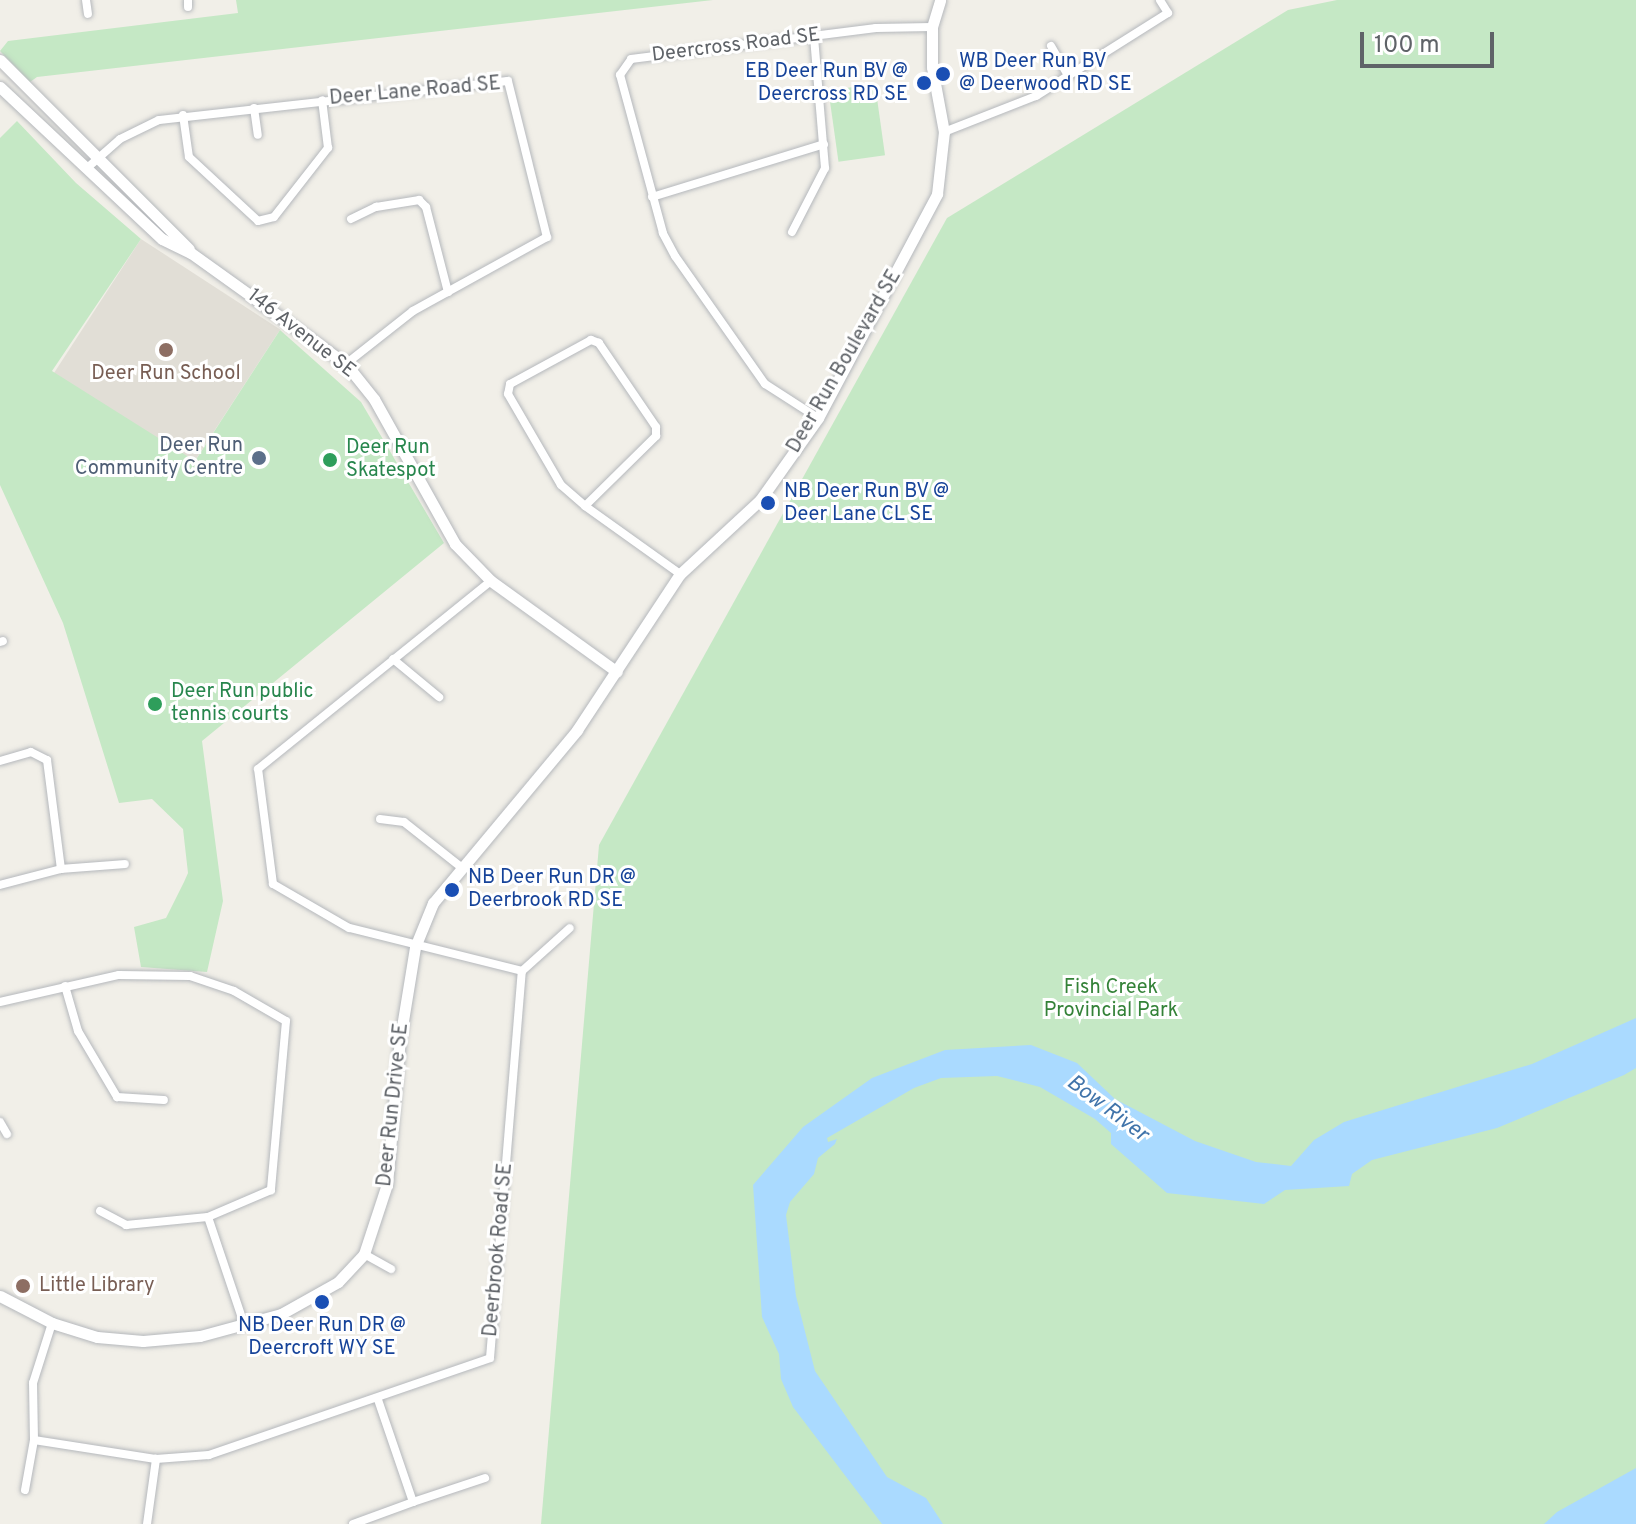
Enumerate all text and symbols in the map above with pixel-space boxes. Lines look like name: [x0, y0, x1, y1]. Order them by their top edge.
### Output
scale bar: [1364, 16, 1498, 66]
street label: Deercross Road SE: [650, 24, 822, 68]
text: 100 m: [1374, 31, 1440, 61]
place label: WB Deer Run BV @ Deerwood RD SE: [959, 50, 1132, 97]
place label: EB Deer Run BV @ Deercross RD SE: [744, 60, 908, 107]
marker: WB Deer Run BV @ Deerwood RD SE: [934, 65, 952, 83]
street label: Deer Lane Road SE: [328, 73, 502, 111]
marker: EB Deer Run BV @ Deercross RD SE: [915, 74, 933, 92]
street label: Deer Run Boulevard SE: [783, 266, 907, 458]
street label: 146 Avenue SE: [242, 284, 360, 384]
marker: Deer Run School: [157, 341, 175, 359]
place label: Deer Run School: [91, 362, 241, 386]
place label: Deer Run Community Centre: [75, 434, 243, 481]
place label: Deer Run Skatespot: [346, 436, 436, 483]
marker: Deer Run Community Centre: [250, 449, 268, 467]
marker: Deer Run Skatespot: [321, 451, 339, 469]
place label: NB Deer Run BV @ Deer Lane CL SE: [784, 480, 950, 527]
marker: NB Deer Run BV @ Deer Lane CL SE: [759, 494, 777, 512]
place label: Deer Run public tennis courts: [171, 680, 313, 727]
marker: Deer Run public tennis courts: [146, 695, 164, 713]
place label: NB Deer Run DR @ Deerbrook RD SE: [468, 866, 636, 913]
marker: NB Deer Run DR @ Deerbrook RD SE: [443, 881, 461, 899]
park label: Fish Creek Provincial Park: [1044, 977, 1178, 1024]
street label: Deer Run Drive SE: [373, 1022, 415, 1188]
water label: Bow River: [1061, 1070, 1153, 1148]
street label: Deerbrook Road SE: [479, 1162, 519, 1338]
place label: Little Library: [39, 1274, 154, 1298]
marker: Little Library: [14, 1277, 32, 1295]
marker: NB Deer Run DR @ Deercroft WY SE: [313, 1293, 331, 1311]
place label: NB Deer Run DR @ Deercroft WY SE: [238, 1314, 406, 1361]

